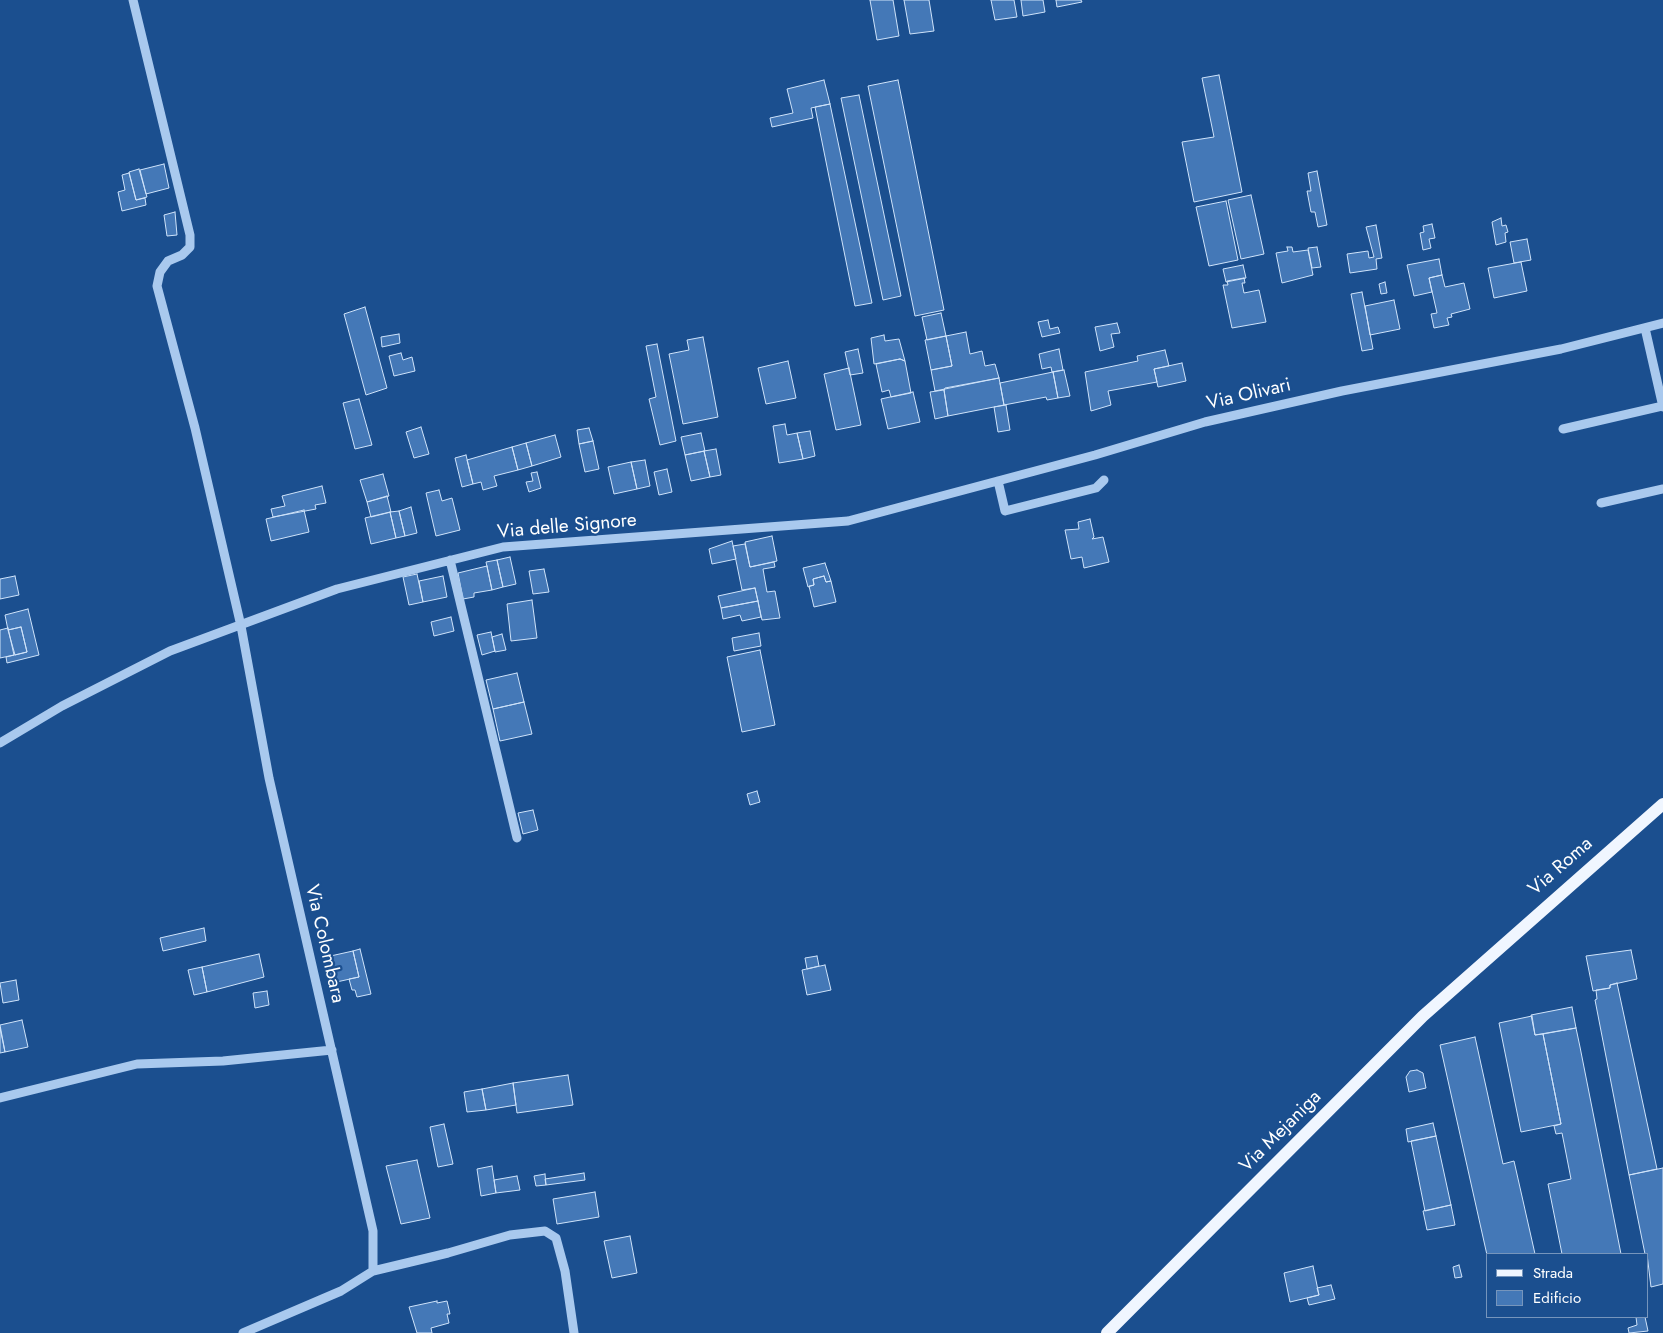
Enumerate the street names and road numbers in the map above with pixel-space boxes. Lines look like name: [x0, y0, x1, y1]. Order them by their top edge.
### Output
street label: Via Olivari: [1205, 374, 1293, 416]
street label: Via delle Signore: [496, 510, 638, 544]
street label: Via Roma: [1524, 833, 1598, 901]
street label: Via Colombara: [299, 883, 349, 1005]
street label: Via Mejaniga: [1235, 1086, 1327, 1178]

